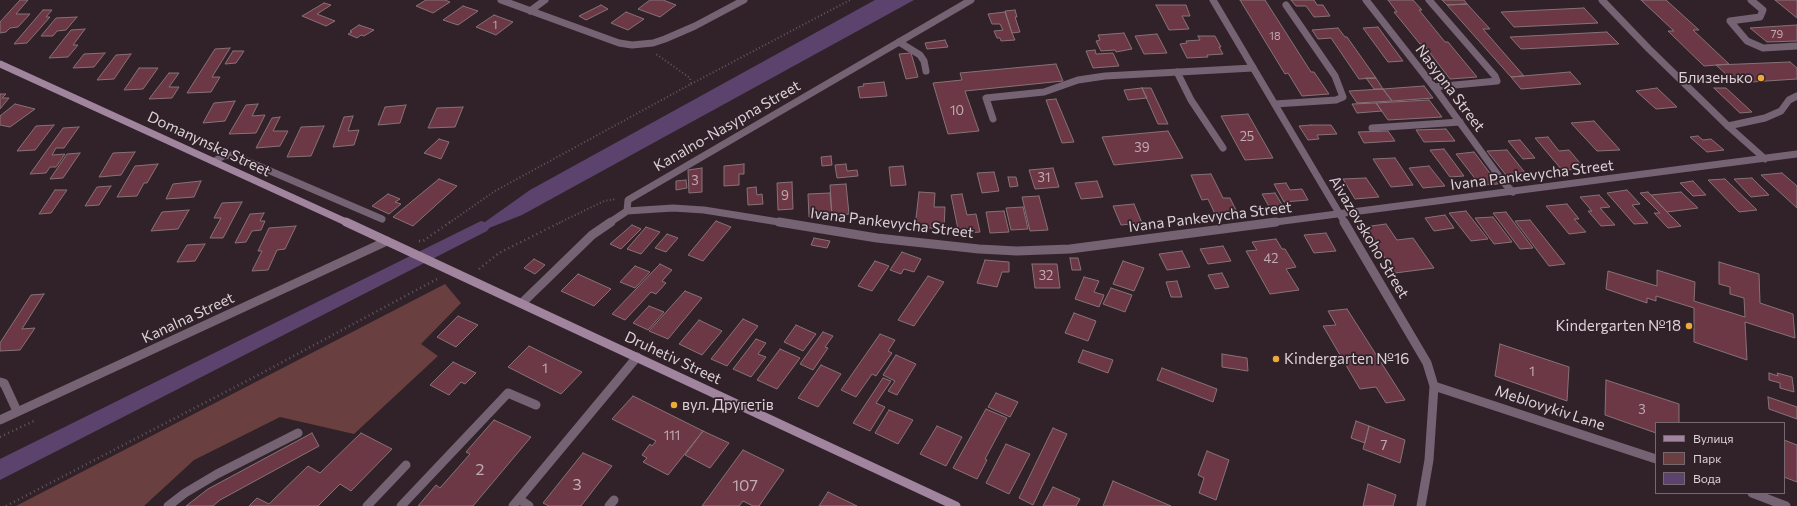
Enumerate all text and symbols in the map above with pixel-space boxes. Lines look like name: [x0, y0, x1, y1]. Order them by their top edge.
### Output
house number: 1: [493, 18, 497, 32]
house number: 79: [1771, 27, 1783, 41]
house number: 18: [1269, 29, 1281, 43]
street label: Nasypna Street: [1411, 41, 1489, 135]
place label: Близенько: [1678, 69, 1753, 87]
marker: Близенько: [1756, 73, 1766, 83]
street label: Kanalno-Nasypna Street: [651, 77, 803, 175]
house number: 10: [950, 103, 964, 119]
street label: Domanynska Street: [145, 108, 273, 180]
house number: 25: [1240, 129, 1254, 145]
house number: 39: [1134, 140, 1150, 156]
street label: Ivana Pankevycha Street: [1449, 156, 1615, 194]
house number: 31: [1038, 170, 1050, 186]
street label: Aivazovskoho Street: [1325, 172, 1413, 302]
house number: 3: [691, 173, 699, 189]
house number: 9: [781, 188, 789, 204]
street label: Ivana Pankevycha Street: [1127, 198, 1293, 236]
street label: Ivana Pankevycha Street: [809, 204, 975, 242]
house number: 42: [1264, 251, 1278, 267]
house number: 32: [1039, 268, 1053, 284]
street label: Kanalna Street: [139, 289, 237, 347]
place label: Kindergarten №18: [1556, 317, 1681, 335]
marker: Kindergarten №18: [1684, 321, 1694, 331]
street label: Druhetiv Street: [622, 328, 724, 388]
place label: Kindergarten №16: [1284, 350, 1409, 368]
marker: Kindergarten №16: [1271, 354, 1281, 364]
house number: 1: [542, 361, 548, 377]
house number: 1: [1529, 364, 1535, 380]
street label: Meblovykiv Lane: [1493, 382, 1607, 434]
place label: вул. Другетів: [682, 396, 774, 414]
marker: вул. Другетів: [669, 400, 679, 410]
house number: 3: [1638, 402, 1646, 418]
legend: [1655, 422, 1785, 494]
house number: 111: [664, 428, 680, 444]
text: Вулиця: [1693, 431, 1734, 445]
house number: 7: [1381, 438, 1387, 454]
text: Парк: [1693, 451, 1722, 465]
house number: 2: [476, 460, 484, 480]
text: Вода: [1693, 471, 1721, 485]
house number: 3: [572, 475, 582, 495]
house number: 107: [732, 476, 758, 496]

